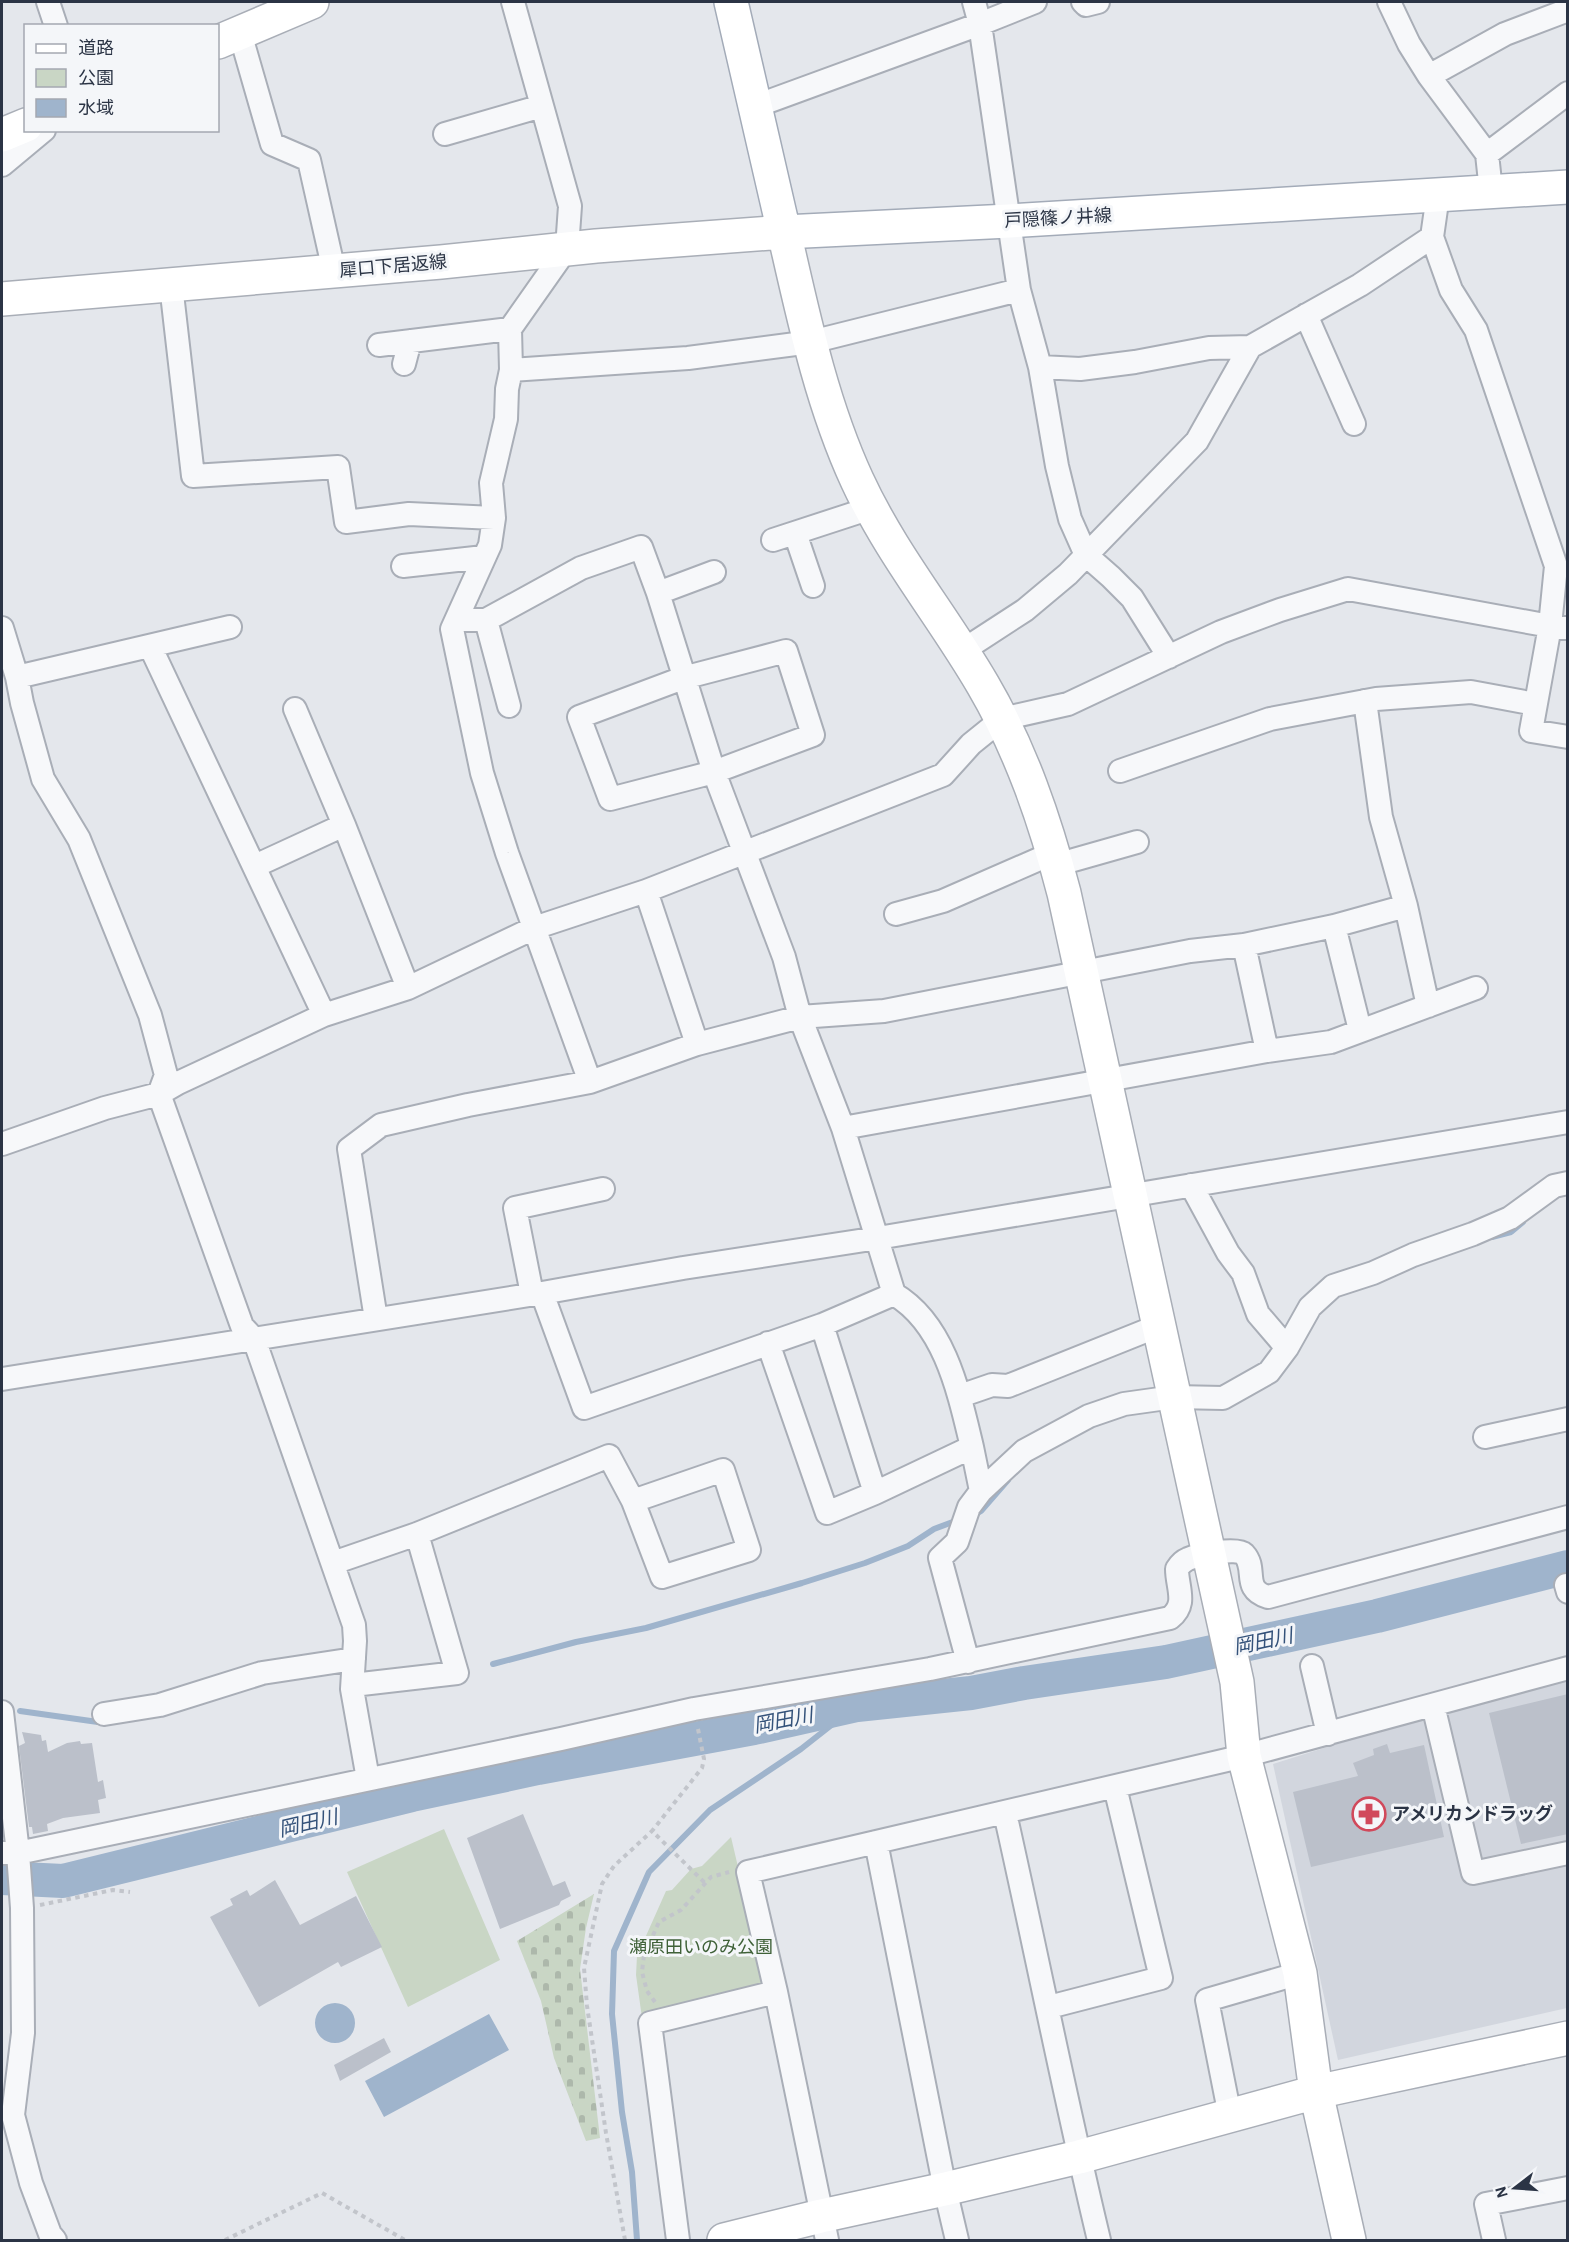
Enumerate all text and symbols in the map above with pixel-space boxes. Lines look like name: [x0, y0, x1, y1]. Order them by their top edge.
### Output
legend: [24, 24, 219, 132]
text: 道路: [78, 38, 114, 58]
text: 公園: [78, 69, 114, 88]
text: 水域: [78, 99, 114, 118]
street label: 戸隠篠ノ井線: [1004, 205, 1112, 231]
street label: 犀口下居返線: [338, 251, 448, 281]
water label: 岡田川: [1232, 1626, 1297, 1658]
water label: 岡田川: [752, 1705, 817, 1737]
pharmacy icon: アメリカンドラッグ: [1351, 1796, 1387, 1832]
place label: アメリカンドラッグ: [1392, 1804, 1553, 1824]
water label: 岡田川: [277, 1807, 342, 1840]
park label: 瀬原田いのみ公園: [629, 1938, 773, 1957]
north arrow: [1485, 2158, 1545, 2218]
text: N: [1492, 2184, 1511, 2200]

